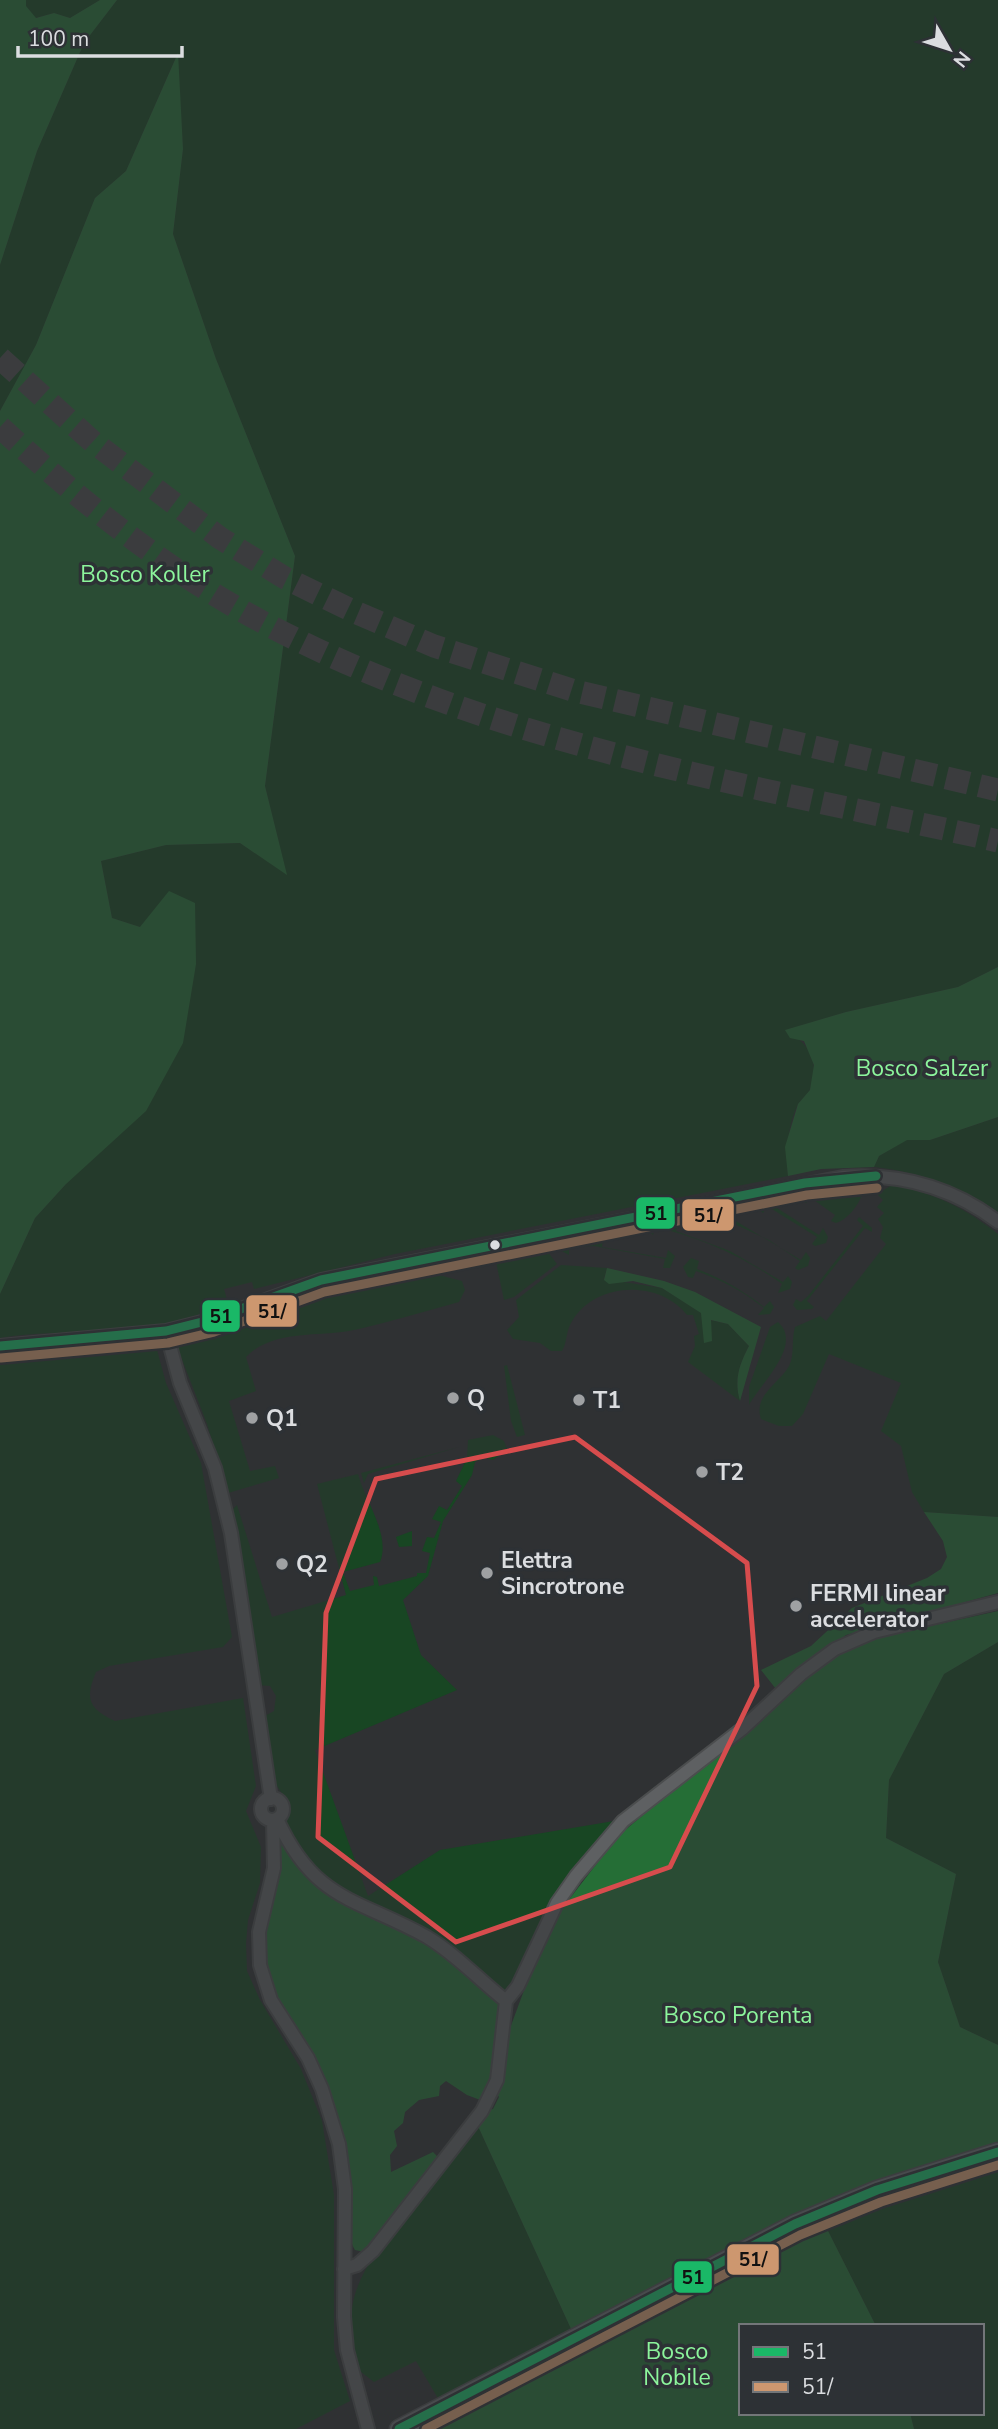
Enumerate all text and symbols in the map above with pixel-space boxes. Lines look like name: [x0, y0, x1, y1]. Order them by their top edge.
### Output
scale bar: [18, 14, 182, 58]
north arrow: [914, 14, 984, 84]
text: 100 m: [28, 25, 89, 53]
text: N: [947, 45, 976, 73]
park label: Bosco Koller: [80, 559, 210, 590]
park label: Bosco Salzer: [856, 1053, 989, 1084]
line badge: 51: [635, 1196, 676, 1230]
line badge: 51/: [681, 1198, 735, 1232]
text: 51: [645, 1201, 667, 1227]
text: 51/: [694, 1203, 723, 1229]
unlabelled marker: [488, 1238, 502, 1252]
line badge: 51/: [245, 1294, 298, 1328]
line badge: 51: [201, 1299, 241, 1333]
text: 51/: [258, 1299, 287, 1325]
text: 51: [210, 1304, 232, 1330]
place label: Q: [467, 1383, 485, 1414]
place label: T1: [593, 1385, 621, 1416]
marker: Q: [445, 1390, 461, 1406]
marker: T1: [571, 1392, 587, 1408]
place label: Q1: [266, 1403, 298, 1434]
marker: Q1: [244, 1410, 260, 1426]
place label: T2: [716, 1457, 744, 1488]
marker: T2: [694, 1464, 710, 1480]
place label: Elettra Sincrotrone: [501, 1545, 625, 1602]
place label: Q2: [296, 1549, 328, 1580]
marker: Q2: [274, 1556, 290, 1572]
marker: Elettra Sincrotrone: [479, 1565, 495, 1581]
place label: FERMI linear accelerator: [810, 1578, 946, 1635]
marker: FERMI linear accelerator: [788, 1598, 804, 1614]
park label: Bosco Porenta: [664, 2000, 812, 2031]
line badge: 51/: [726, 2243, 780, 2276]
text: 51/: [739, 2247, 768, 2273]
line badge: 51: [673, 2260, 713, 2294]
text: 51: [682, 2265, 704, 2291]
legend: [739, 2324, 984, 2415]
park label: Bosco Nobile: [643, 2336, 711, 2393]
text: 51: [802, 2338, 827, 2366]
text: 51/: [802, 2373, 834, 2401]

